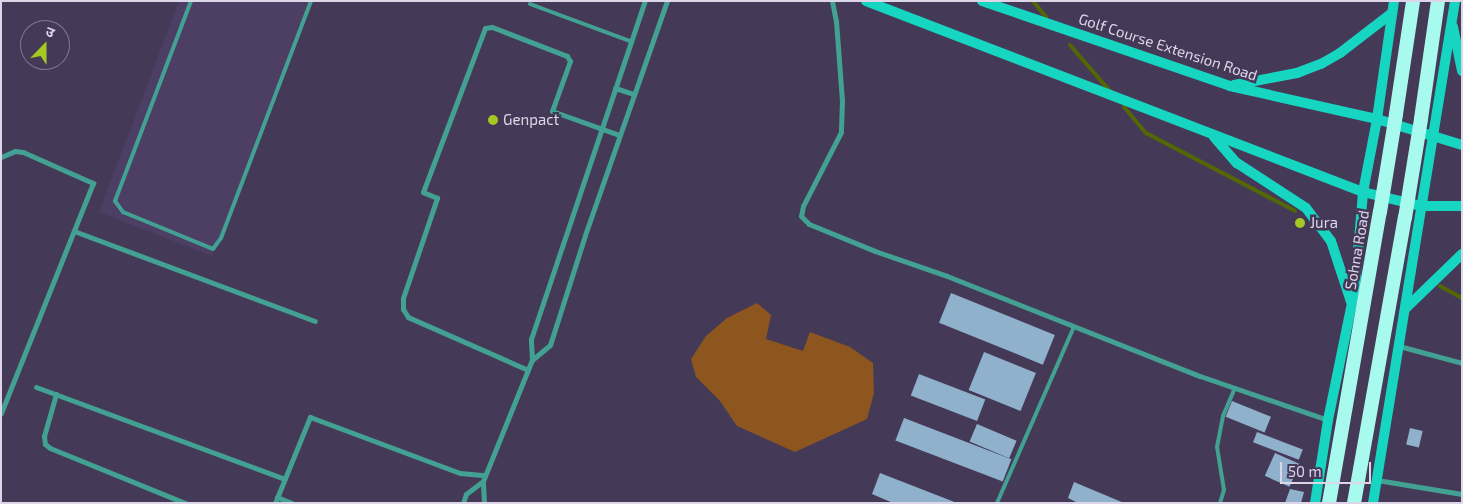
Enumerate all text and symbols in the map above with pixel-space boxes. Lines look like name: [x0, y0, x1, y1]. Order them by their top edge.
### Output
street label: Golf Course Extension Road: [1076, 10, 1260, 84]
north arrow: [20, 20, 70, 70]
text: उ: [43, 22, 57, 41]
place label: Genpact: [503, 111, 559, 129]
marker: Genpact: [487, 114, 499, 126]
street label: Sohna Road: [1341, 209, 1373, 291]
place label: Jura: [1310, 214, 1338, 232]
marker: Jura: [1294, 217, 1306, 229]
scale bar: [1283, 452, 1374, 484]
text: 50 m: [1288, 462, 1322, 480]

